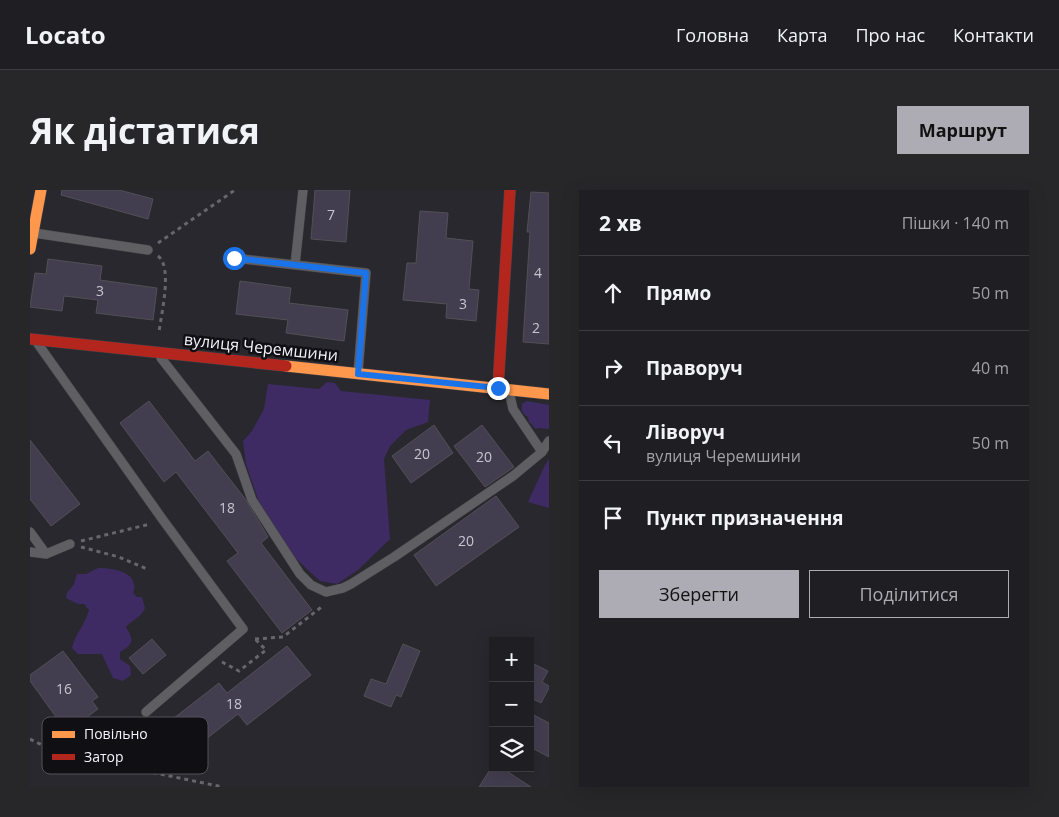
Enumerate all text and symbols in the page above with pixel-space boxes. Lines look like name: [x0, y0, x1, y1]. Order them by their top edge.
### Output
text: Locato: [25, 18, 106, 51]
text: Головна: [676, 23, 749, 47]
text: Карта: [777, 23, 827, 47]
text: Про нас: [855, 23, 925, 47]
text: Контакти: [953, 23, 1034, 47]
button: Маршрут: [897, 106, 1029, 154]
text: Як дістатися: [30, 107, 260, 154]
house number: 7: [327, 205, 335, 224]
text: 2 хв: [599, 209, 642, 237]
text: Пішки · 140 m: [902, 212, 1009, 234]
route start: [223, 247, 246, 270]
house number: 4: [534, 263, 542, 282]
icon: ahead: [599, 279, 627, 307]
text: Прямо: [646, 280, 711, 306]
house number: 3: [96, 281, 104, 300]
text: 50 m: [972, 282, 1009, 304]
house number: 3: [459, 294, 467, 313]
house number: 2: [532, 318, 540, 337]
street label: вулиця Черемшини: [183, 328, 339, 366]
icon: right: [599, 354, 627, 382]
text: Праворуч: [646, 355, 743, 381]
text: 40 m: [972, 357, 1009, 379]
route end: [487, 377, 510, 400]
text: Ліворуч: [646, 419, 725, 445]
icon: left: [599, 429, 627, 457]
text: 50 m: [972, 432, 1009, 454]
house number: 20: [414, 444, 430, 463]
text: вулиця Черемшини: [646, 445, 801, 467]
house number: 20: [476, 447, 492, 466]
house number: 18: [219, 498, 235, 517]
icon: arrive: [599, 504, 627, 532]
text: Пункт призначення: [646, 505, 844, 531]
house number: 20: [458, 531, 474, 550]
button: Зберегти: [599, 570, 799, 618]
button: Поділитися: [809, 570, 1009, 618]
map controls: [489, 637, 534, 772]
button: +: [489, 637, 534, 682]
house number: 16: [56, 679, 72, 698]
button: −: [489, 682, 534, 727]
house number: 18: [226, 694, 242, 713]
legend: [42, 717, 208, 774]
text: Повільно: [84, 724, 148, 743]
button: layers: [489, 727, 534, 772]
text: Затор: [84, 747, 124, 766]

